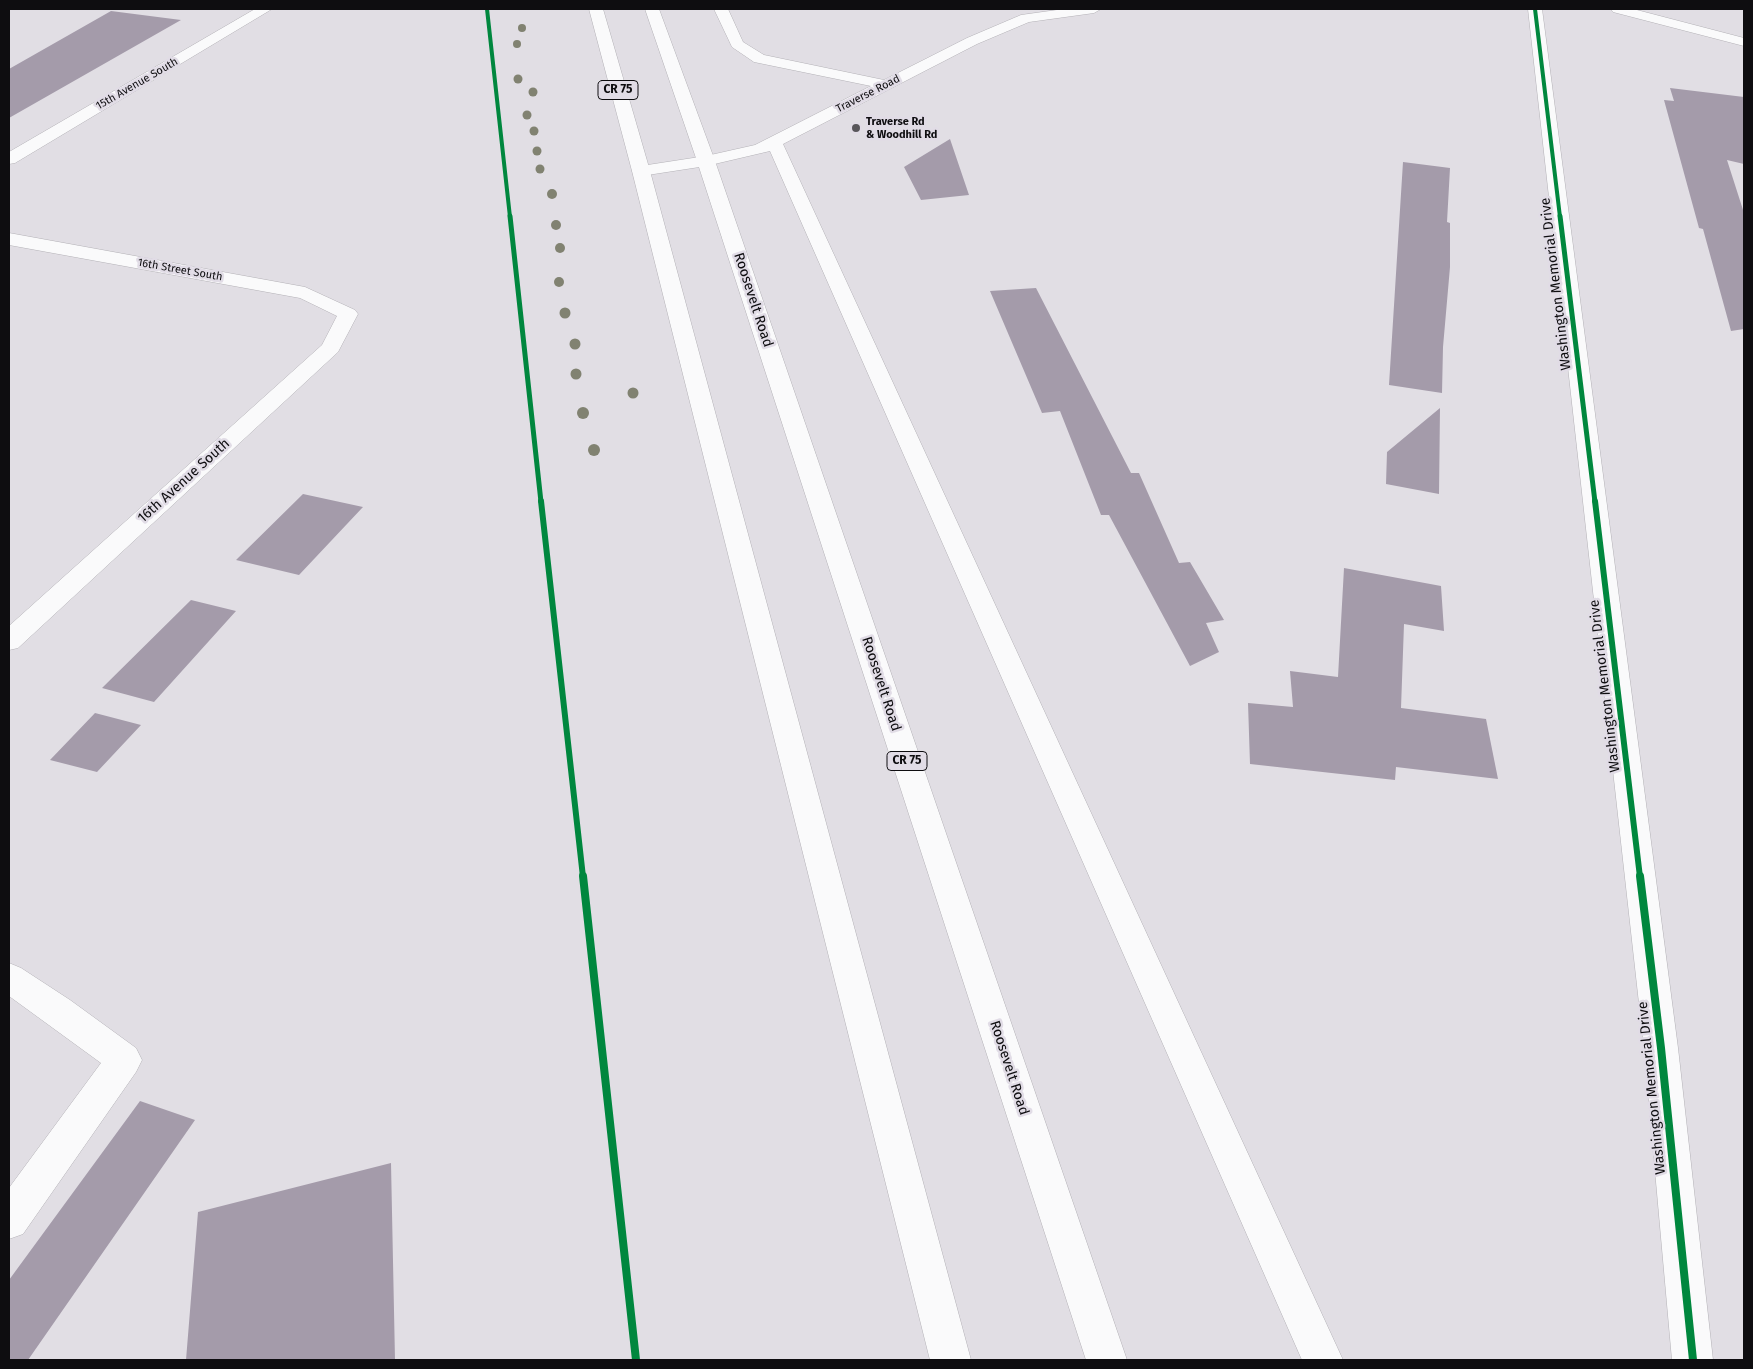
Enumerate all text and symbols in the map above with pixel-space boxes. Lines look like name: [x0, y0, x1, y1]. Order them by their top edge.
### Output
street label: 15th Avenue South: [94, 55, 180, 113]
street label: Traverse Road: [834, 72, 902, 116]
road number: CR 75: [598, 80, 638, 100]
place label: Traverse Rd & Woodhill Rd: [866, 115, 937, 141]
marker: Traverse Rd & Woodhill Rd: [850, 122, 862, 134]
street label: Washington Memorial Drive: [1537, 197, 1575, 371]
street label: Roosevelt Road: [730, 251, 776, 349]
street label: 16th Street South: [137, 256, 223, 284]
street label: 16th Avenue South: [135, 435, 233, 527]
street label: Washington Memorial Drive: [1586, 599, 1624, 773]
street label: Roosevelt Road: [858, 635, 904, 733]
road number: CR 75: [887, 751, 927, 770]
street label: Washington Memorial Drive: [1635, 1001, 1669, 1175]
street label: Roosevelt Road: [986, 1019, 1032, 1117]

